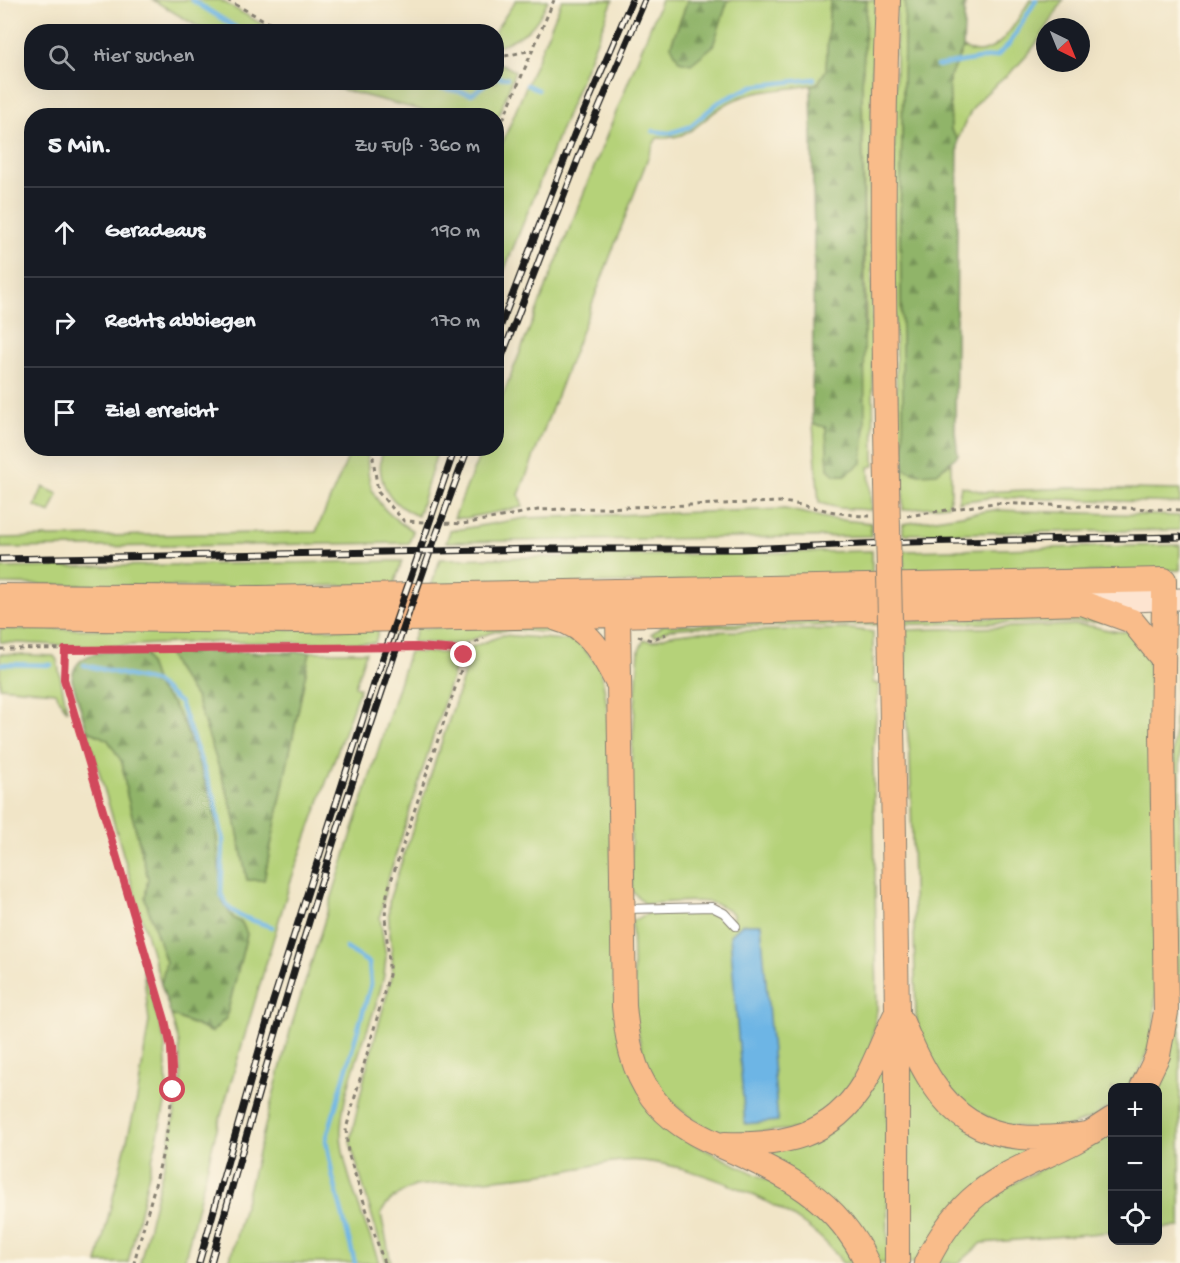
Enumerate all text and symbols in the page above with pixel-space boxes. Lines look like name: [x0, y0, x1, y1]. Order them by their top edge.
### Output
north arrow: [1036, 18, 1090, 72]
search box: [24, 24, 504, 90]
icon: search: [45, 41, 78, 74]
text: Hier suchen: [93, 44, 194, 70]
text: 5 Min.: [48, 132, 112, 163]
text: Zu Fuß · 360 m: [355, 136, 480, 159]
icon: ahead: [48, 216, 81, 249]
text: Geradeaus: [105, 219, 205, 245]
text: 190 m: [432, 221, 480, 244]
icon: right: [48, 306, 81, 339]
text: Rechts abbiegen: [105, 309, 255, 335]
text: 170 m: [431, 311, 480, 334]
icon: arrive: [48, 396, 81, 429]
text: Ziel erreicht: [105, 399, 217, 425]
route end: [450, 641, 476, 667]
route start: [159, 1076, 185, 1102]
map controls: [1108, 1083, 1162, 1245]
button: +: [1108, 1083, 1162, 1137]
button: −: [1108, 1137, 1162, 1191]
button: locate: [1108, 1191, 1162, 1245]

